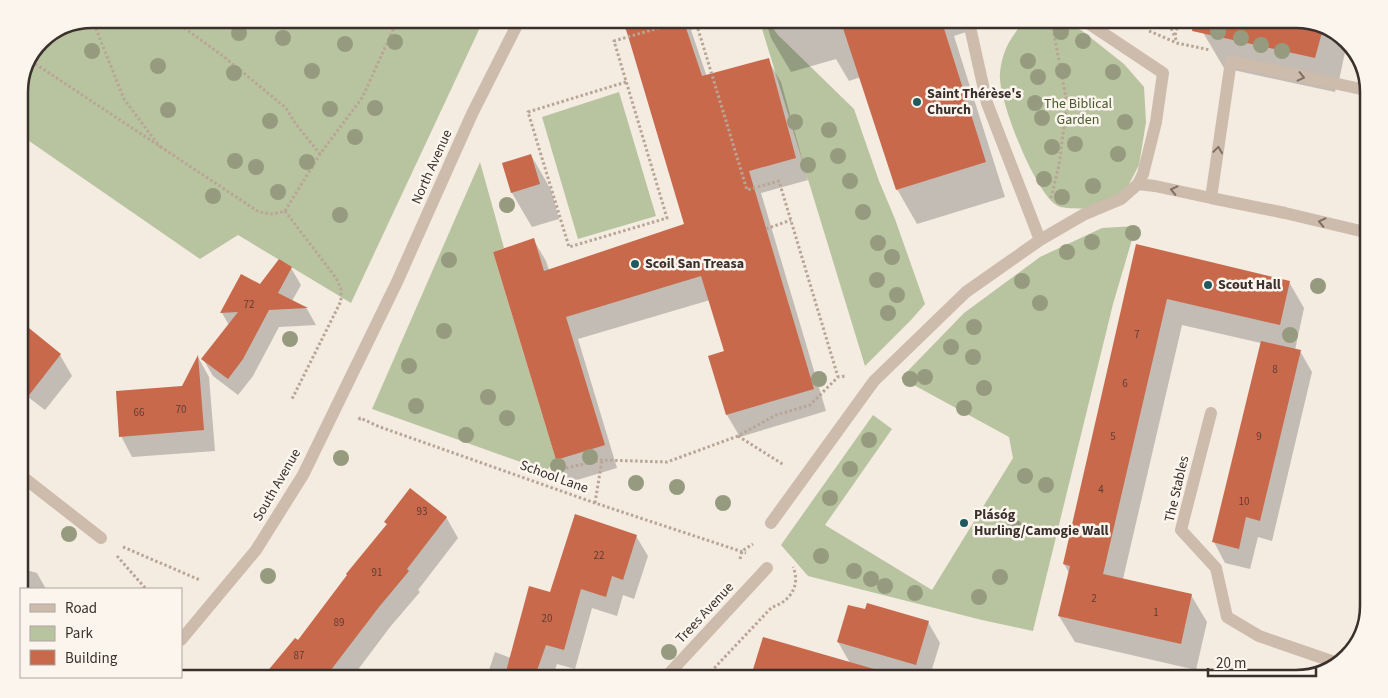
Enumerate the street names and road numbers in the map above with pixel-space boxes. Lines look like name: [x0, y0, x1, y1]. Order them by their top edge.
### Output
street label: North Avenue: [407, 126, 457, 208]
street label: South Avenue: [248, 445, 306, 525]
street label: The Stables: [1160, 454, 1194, 524]
street label: School Lane: [517, 455, 591, 499]
street label: Trees Avenue: [671, 578, 739, 648]

